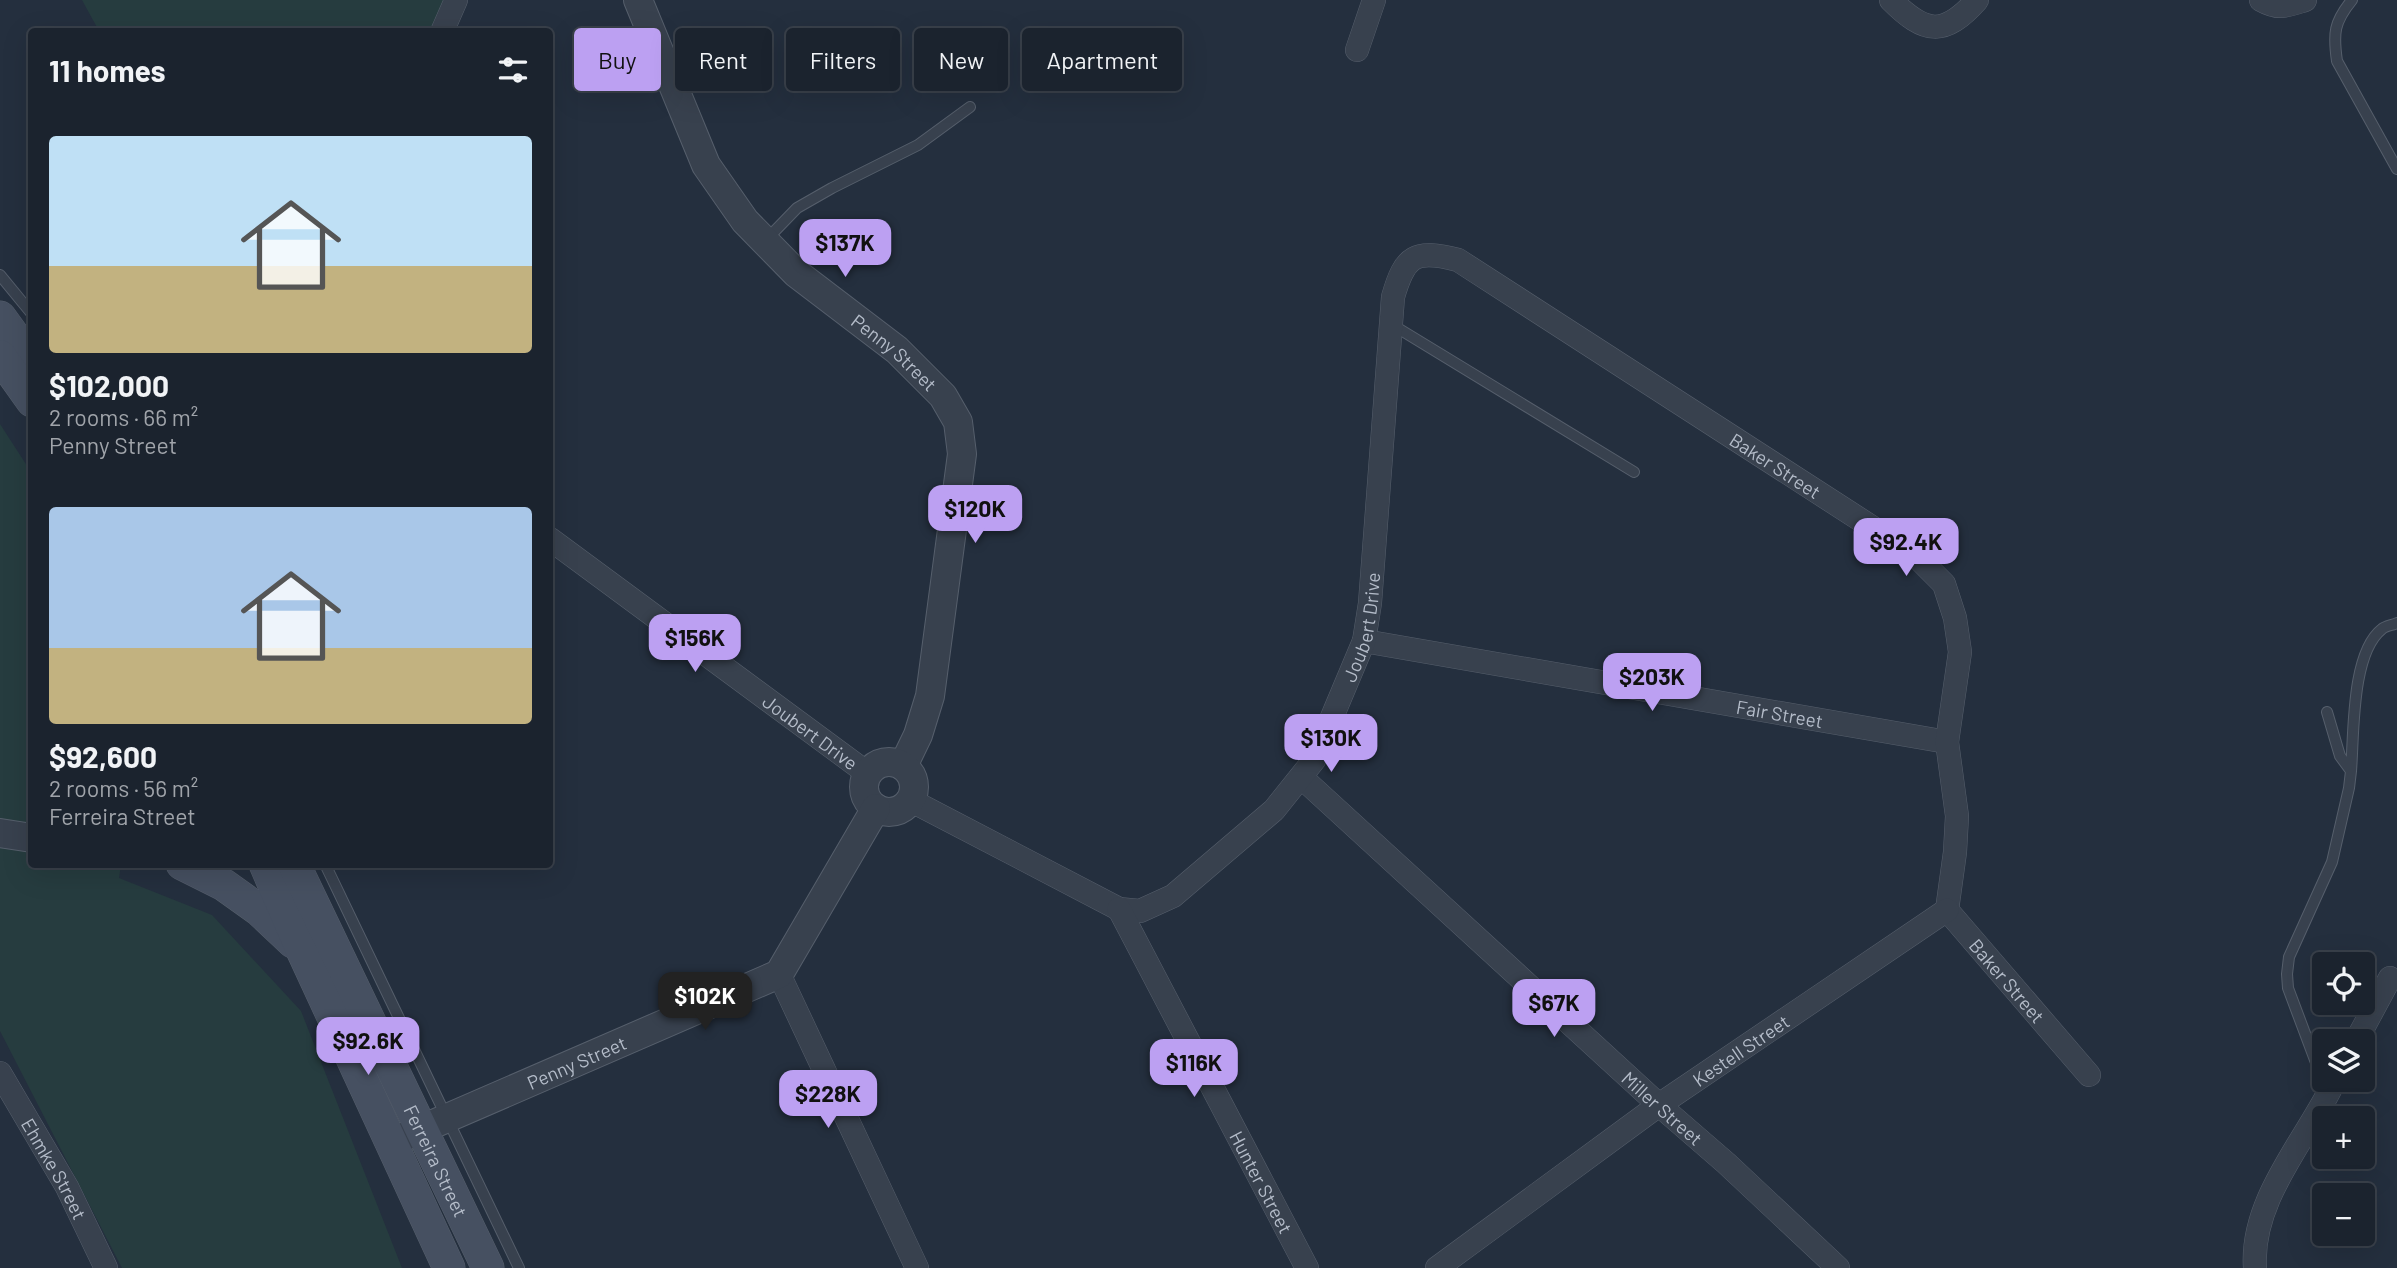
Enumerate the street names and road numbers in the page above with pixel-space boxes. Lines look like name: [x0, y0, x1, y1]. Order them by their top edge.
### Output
street label: Penny Street: [847, 308, 942, 395]
street label: Baker Street: [1726, 427, 1825, 503]
street label: Joubert Drive: [1337, 571, 1384, 685]
street label: Joubert Drive: [759, 689, 863, 774]
street label: Fair Street: [1735, 694, 1825, 732]
street label: Baker Street: [1965, 934, 2050, 1027]
street label: Kestell Street: [1688, 1009, 1793, 1091]
street label: Penny Street: [523, 1030, 630, 1094]
street label: Miller Street: [1618, 1066, 1708, 1149]
street label: Ferreira Street: [400, 1101, 473, 1220]
street label: Ehmke Street: [17, 1114, 92, 1223]
street label: Hunter Street: [1226, 1127, 1298, 1237]

